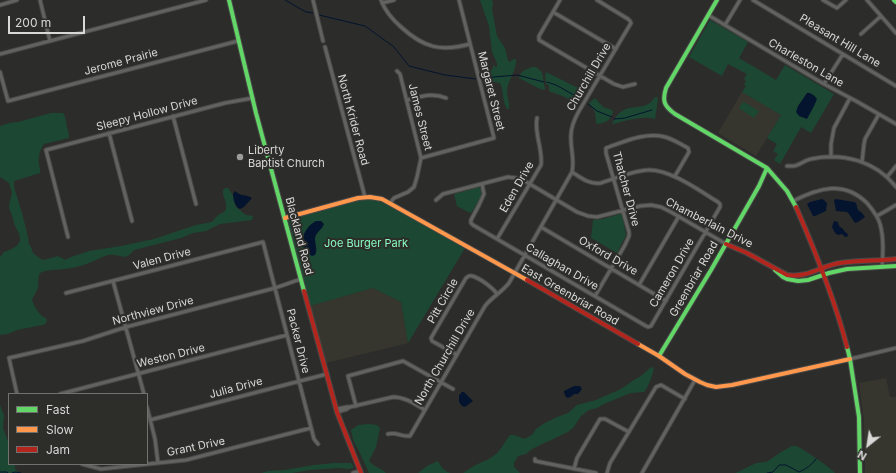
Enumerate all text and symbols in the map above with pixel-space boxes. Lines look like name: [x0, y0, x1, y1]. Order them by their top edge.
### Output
scale bar: [10, 8, 87, 34]
street label: Pleasant Hill Lane: [797, 12, 883, 70]
text: 200 m: [15, 15, 51, 30]
street label: Charleston Lane: [766, 36, 846, 90]
street label: Churchill Drive: [564, 41, 614, 113]
street label: Jerome Prairie: [83, 46, 159, 78]
street label: Margaret Street: [475, 50, 507, 132]
street label: North Krider Road: [335, 73, 371, 167]
street label: James Street: [405, 82, 435, 152]
street label: Sleepy Hollow Drive: [95, 94, 199, 134]
place label: Liberty Baptist Church: [248, 144, 325, 170]
street label: Thatcher Drive: [610, 150, 642, 228]
marker: Liberty Baptist Church: [235, 152, 245, 162]
street label: Eden Drive: [497, 159, 537, 215]
street label: Chamberlain Drive: [663, 195, 755, 251]
street label: Blackland Road: [282, 196, 316, 276]
street label: Oxford Drive: [576, 234, 640, 278]
street label: Cameron Drive: [647, 236, 697, 310]
park label: Joe Burger Park: [324, 237, 408, 251]
street label: Greenbriar Road: [667, 239, 721, 319]
street label: Callaghan Drive: [523, 241, 601, 293]
street label: Valen Drive: [132, 245, 192, 273]
street label: East Greenbriar Road: [519, 262, 621, 328]
street label: Pitt Circle: [425, 276, 461, 326]
street label: Northview Drive: [111, 294, 195, 328]
street label: Packer Drive: [284, 307, 312, 375]
street label: North Churchill Drive: [412, 307, 478, 407]
street label: Weston Drive: [136, 341, 206, 371]
street label: Julia Drive: [208, 375, 264, 401]
legend: [8, 393, 148, 465]
text: Fast: [46, 402, 70, 417]
text: Slow: [46, 422, 73, 437]
north arrow: [848, 425, 888, 465]
street label: Grant Drive: [166, 434, 226, 460]
text: Jam: [46, 442, 70, 457]
text: N: [855, 447, 869, 464]

